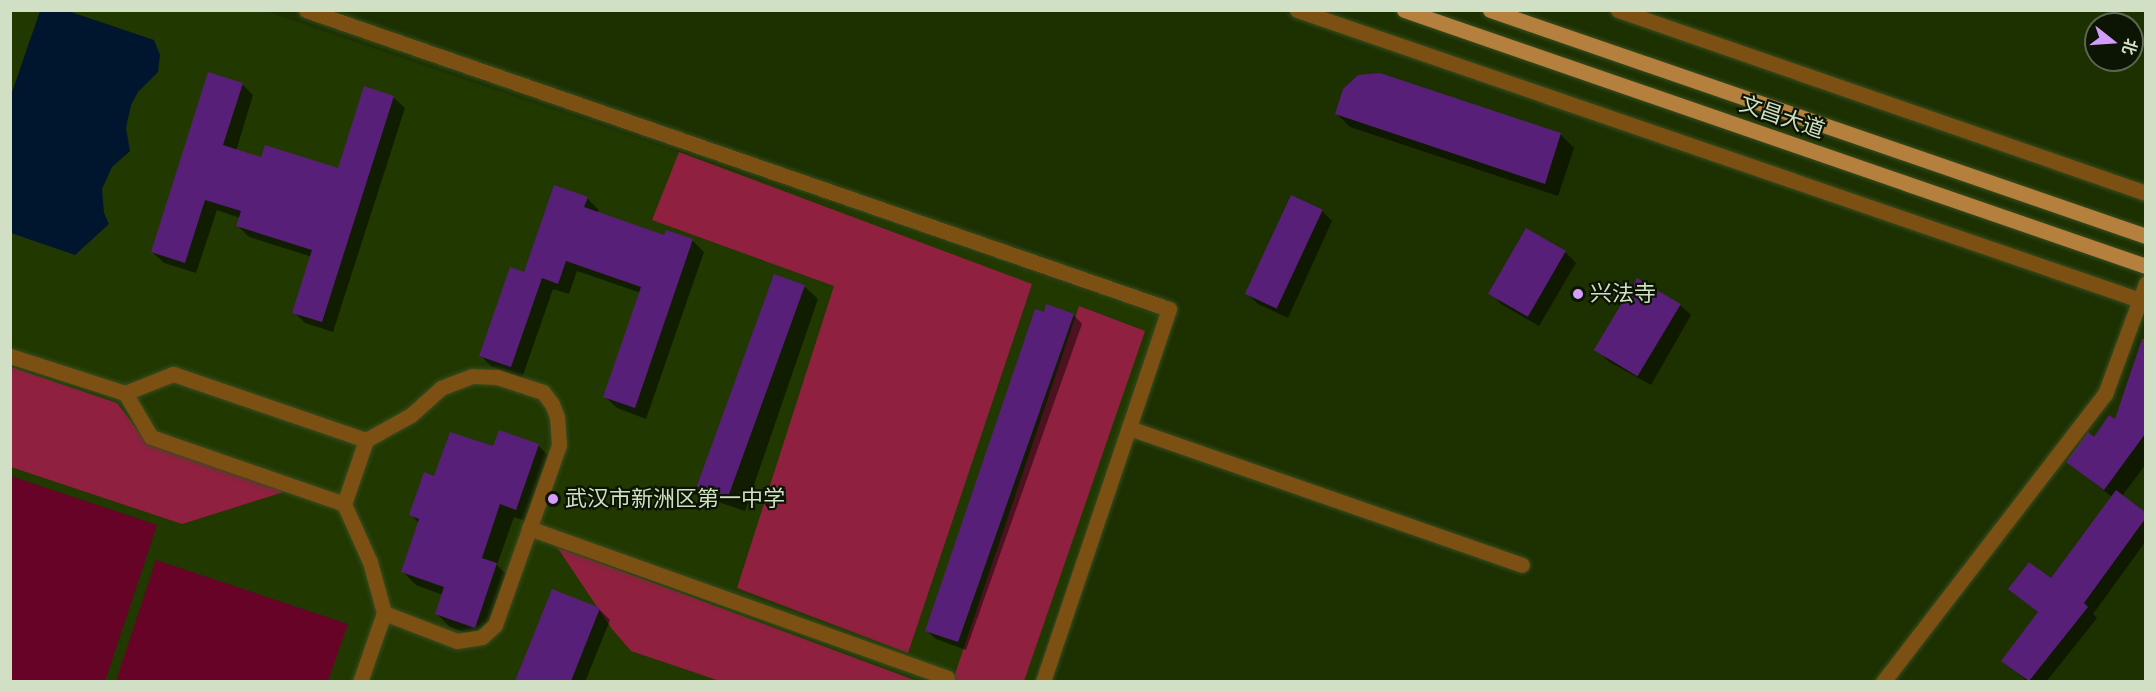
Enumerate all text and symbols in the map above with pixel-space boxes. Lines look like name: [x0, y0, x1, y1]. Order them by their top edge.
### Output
north arrow: [2084, 12, 2144, 72]
text: 北: [2117, 36, 2142, 58]
street label: 文昌大道: [1736, 90, 1828, 144]
place label: 兴法寺: [1590, 281, 1656, 307]
marker: 兴法寺: [1571, 287, 1585, 301]
place label: 武汉市新洲区第一中学: [565, 486, 785, 512]
marker: 武汉市新洲区第一中学: [546, 492, 560, 506]

